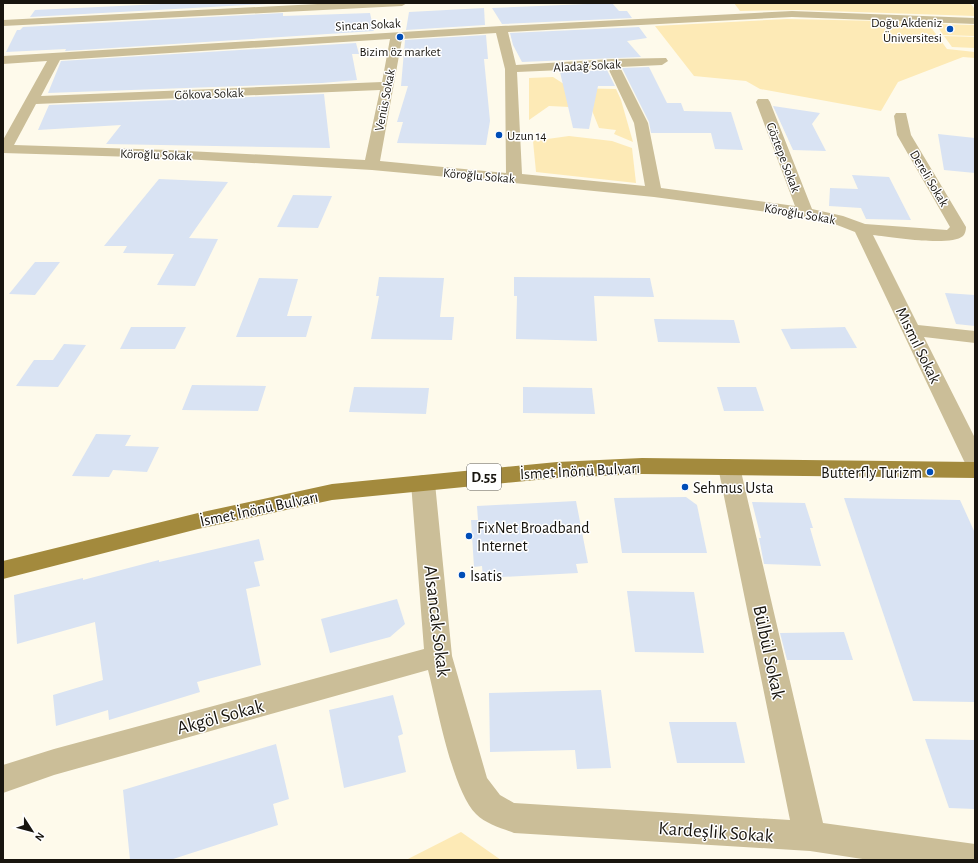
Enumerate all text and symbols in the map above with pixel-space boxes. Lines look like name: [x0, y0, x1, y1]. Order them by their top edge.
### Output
street label: Sincan Sokak: [335, 17, 401, 34]
place label: Doğu Akdeniz Üniversitesi: [871, 17, 942, 45]
marker: Doğu Akdeniz Üniversitesi: [945, 24, 955, 34]
marker: Bizim öz market: [395, 32, 405, 42]
place label: Bizim öz market: [359, 46, 441, 59]
street label: Aladağ Sokak: [553, 58, 621, 75]
street label: Venüs Sokak: [373, 68, 398, 132]
street label: Gökova Sokak: [174, 87, 244, 102]
street label: Göztepe Sokak: [763, 121, 802, 194]
marker: Uzun 14: [494, 130, 504, 140]
place label: Uzun 14: [507, 130, 547, 143]
street label: Köroğlu Sokak: [120, 148, 192, 163]
street label: Dereli Sokak: [907, 148, 951, 209]
street label: Köroğlu Sokak: [443, 167, 515, 186]
street label: Köroğlu Sokak: [763, 202, 836, 227]
street label: Mısmıl Sokak: [893, 305, 944, 387]
street label: İsmet İnönü Bulvarı: [519, 458, 641, 482]
road number: D.55: [467, 464, 501, 490]
place label: Butterfly Turizm: [821, 465, 922, 482]
marker: Butterfly Turizm: [925, 467, 935, 477]
place label: Sehmus Usta: [693, 480, 774, 496]
marker: Sehmus Usta: [680, 482, 690, 492]
street label: İsmet İnönü Bulvarı: [198, 487, 320, 529]
place label: FixNet Broadband Internet: [477, 520, 590, 554]
marker: FixNet Broadband Internet: [464, 531, 474, 541]
street label: Alsancak Sokak: [420, 564, 453, 678]
place label: İsatis: [470, 566, 502, 584]
marker: İsatis: [457, 570, 467, 580]
street label: Bülbül Sokak: [749, 604, 788, 701]
street label: Akgöl Sokak: [175, 697, 266, 738]
north arrow: [12, 811, 52, 851]
street label: Kardeşlik Sokak: [658, 819, 774, 846]
text: N: [33, 830, 46, 843]

